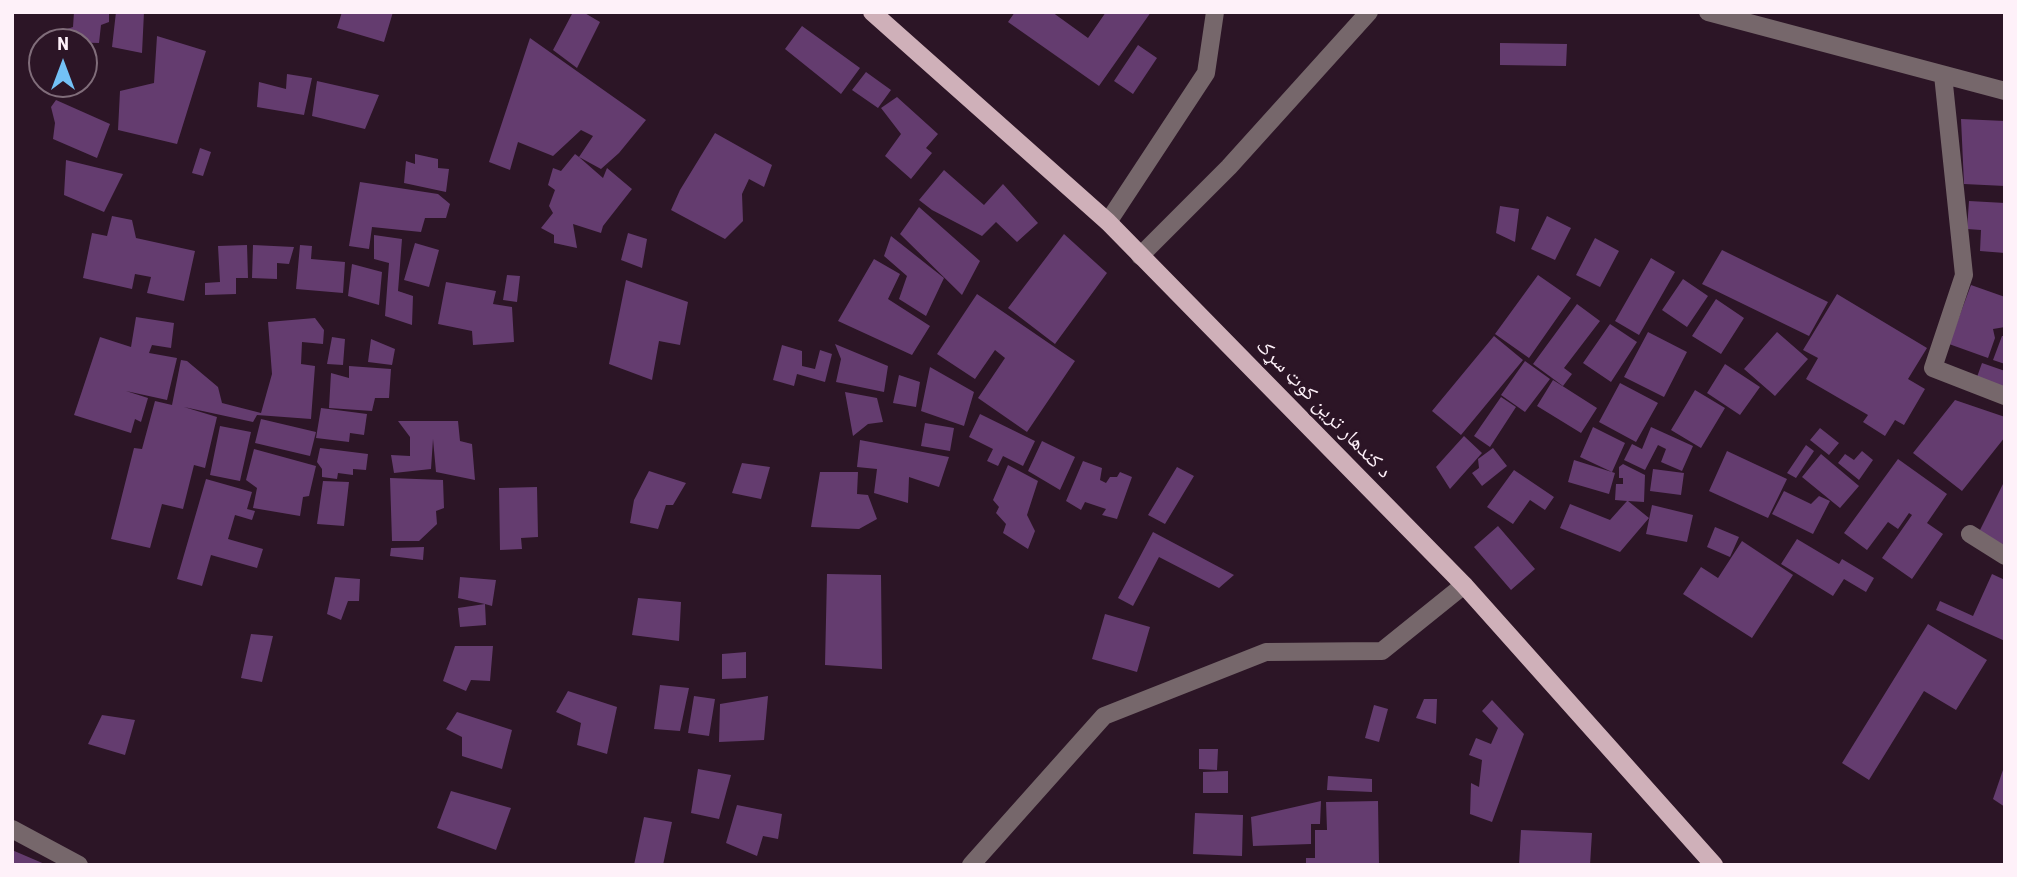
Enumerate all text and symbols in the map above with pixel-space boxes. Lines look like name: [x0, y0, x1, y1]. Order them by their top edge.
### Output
north arrow: [28, 28, 98, 98]
text: N: [57, 32, 69, 55]
street label: د کندهار ترين کوټ سړک: [1250, 334, 1396, 484]

